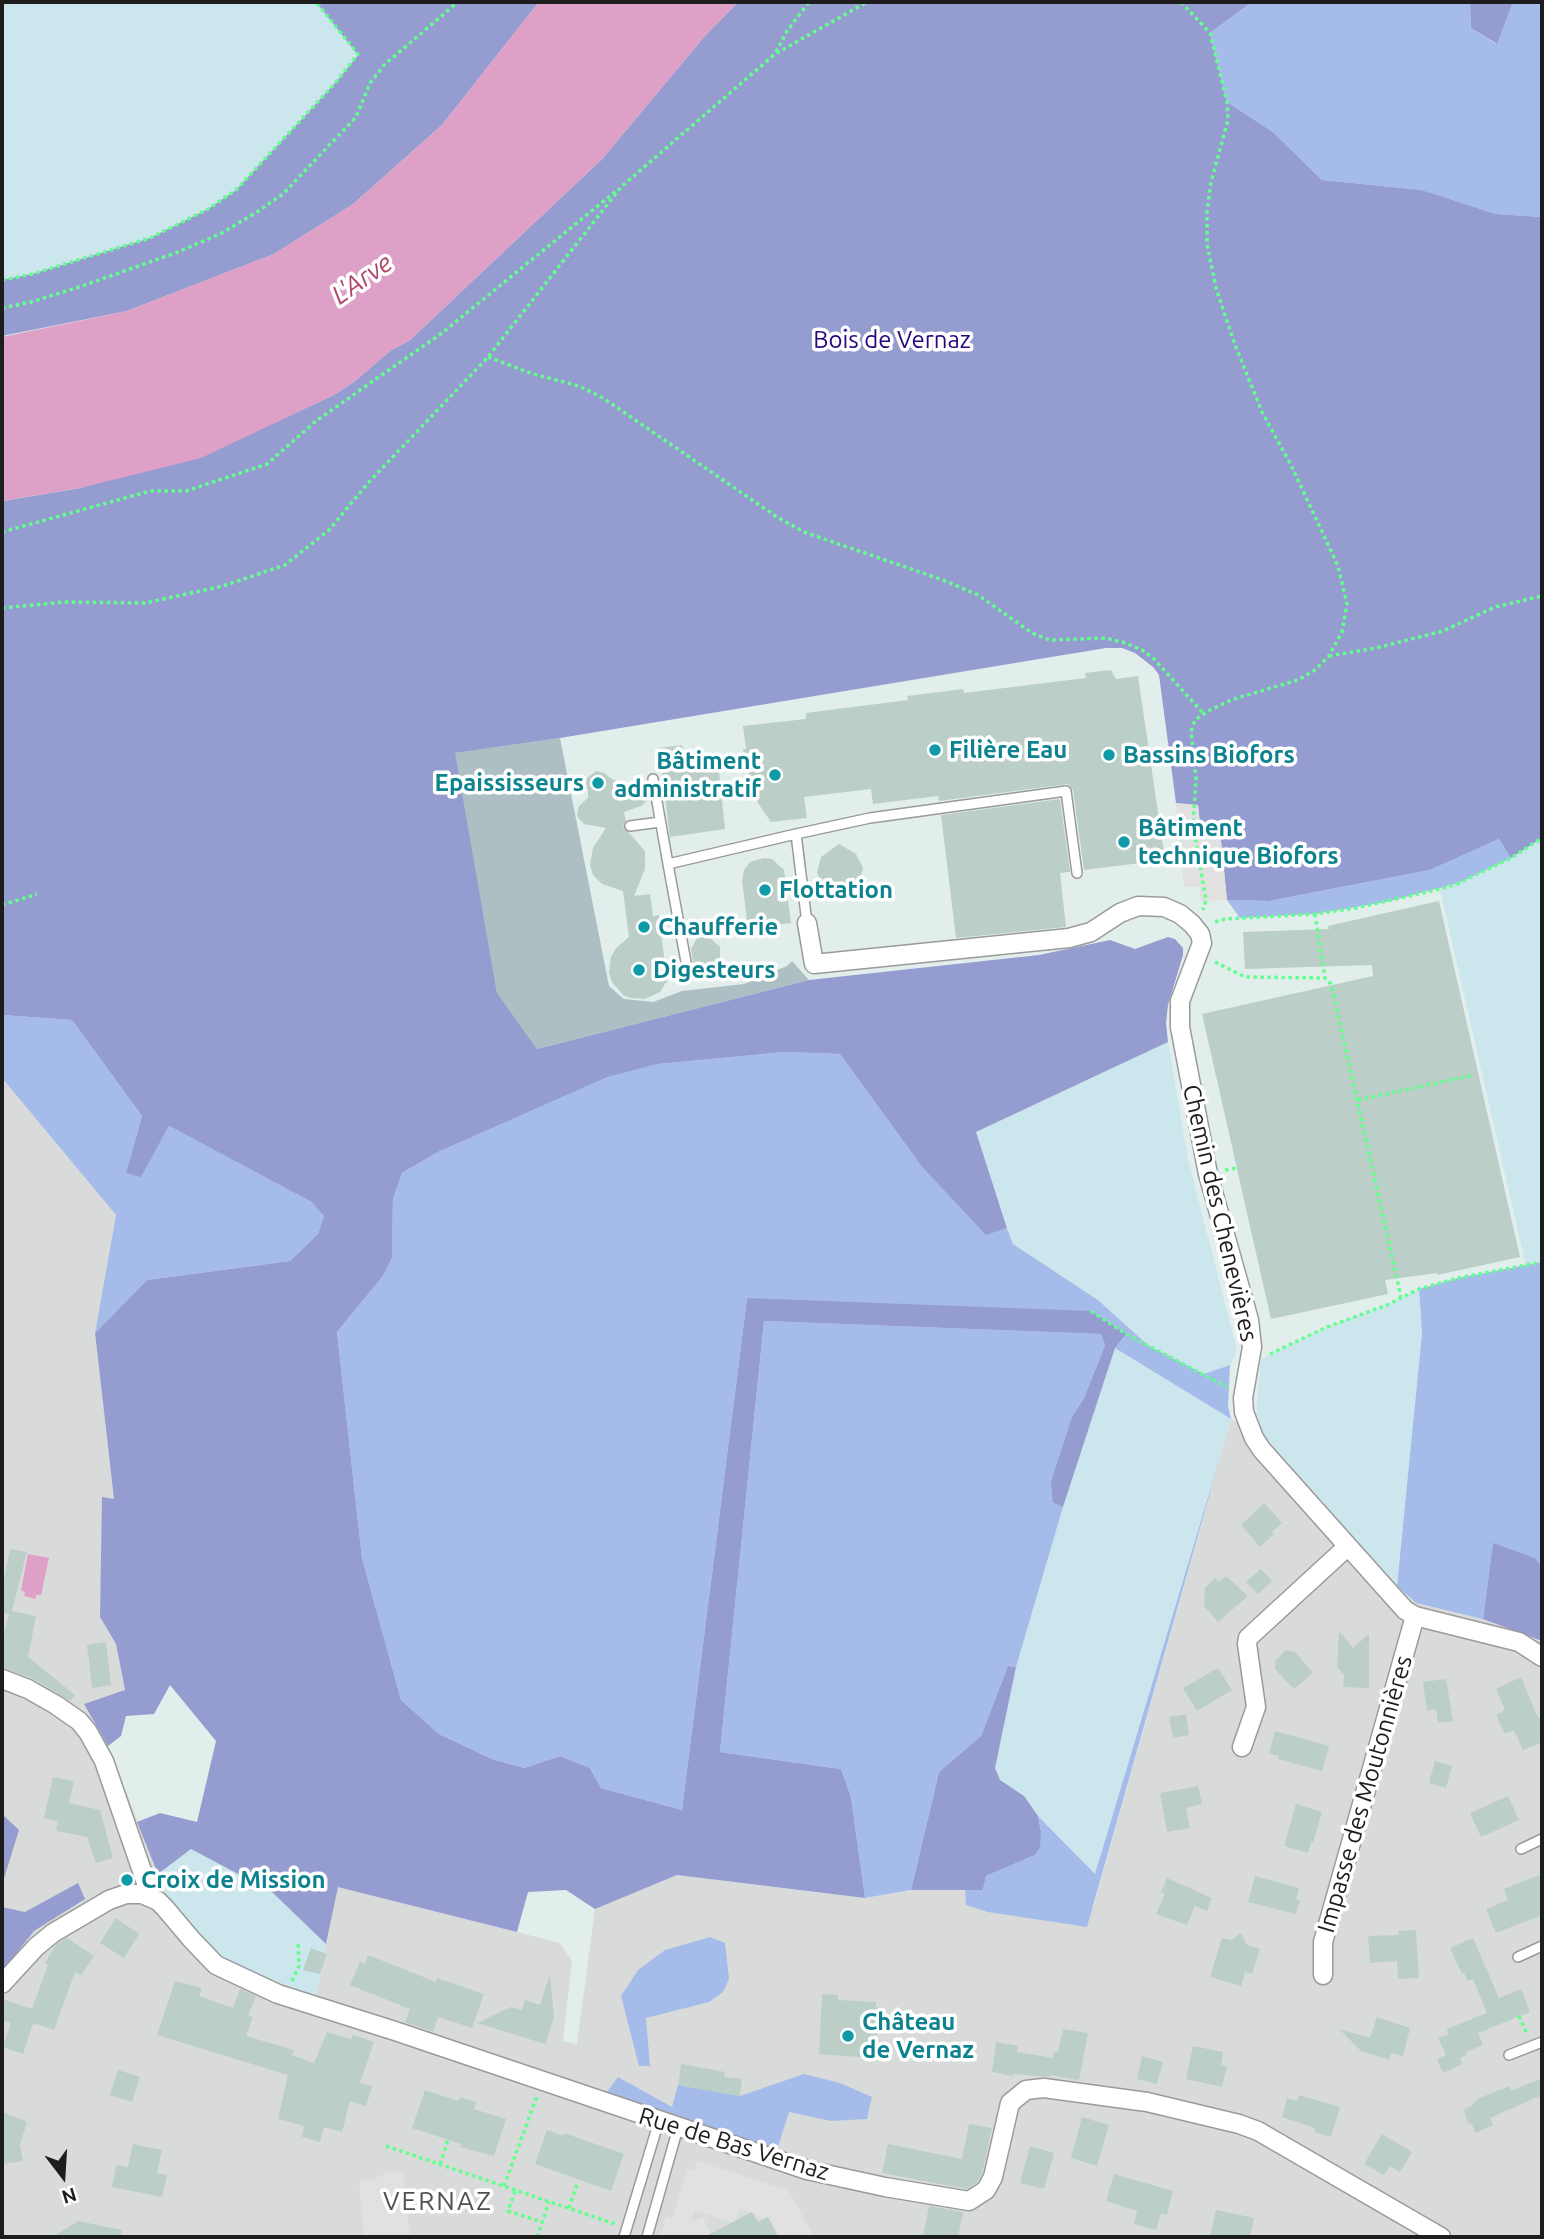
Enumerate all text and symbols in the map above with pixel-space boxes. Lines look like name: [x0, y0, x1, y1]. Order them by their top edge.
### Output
water label: L'Arve: [326, 247, 398, 311]
park label: Bois de Vernaz: [813, 326, 971, 354]
place label: Filière Eau: [949, 736, 1067, 764]
place label: Bassins Biofors: [1123, 741, 1295, 769]
marker: Filière Eau: [927, 742, 943, 758]
place label: Bâtiment administratif: [614, 747, 761, 803]
marker: Bassins Biofors: [1101, 747, 1117, 763]
marker: Bâtiment administratif: [767, 767, 783, 783]
place label: Epaississeurs: [435, 769, 584, 797]
marker: Epaississeurs: [590, 775, 606, 791]
place label: Bâtiment technique Biofors: [1138, 814, 1339, 870]
marker: Bâtiment technique Biofors: [1116, 834, 1132, 850]
place label: Flottation: [779, 876, 893, 904]
marker: Flottation: [757, 882, 773, 898]
place label: Chaufferie: [658, 913, 778, 941]
marker: Chaufferie: [636, 919, 652, 935]
place label: Digesteurs: [653, 956, 775, 984]
marker: Digesteurs: [631, 962, 647, 978]
street label: Chemin des Chenevières: [1176, 1082, 1264, 1344]
street label: Impasse des Moutonnières: [1312, 1652, 1418, 1936]
place label: Croix de Mission: [141, 1866, 326, 1894]
marker: Croix de Mission: [119, 1872, 135, 1888]
place label: Château de Vernaz: [862, 2008, 974, 2064]
marker: Château de Vernaz: [840, 2028, 856, 2044]
street label: Rue de Bas Vernaz: [635, 2101, 833, 2187]
north arrow: [28, 2141, 98, 2211]
text: N: [59, 2183, 79, 2209]
district label: VERNAZ: [384, 2185, 492, 2217]

